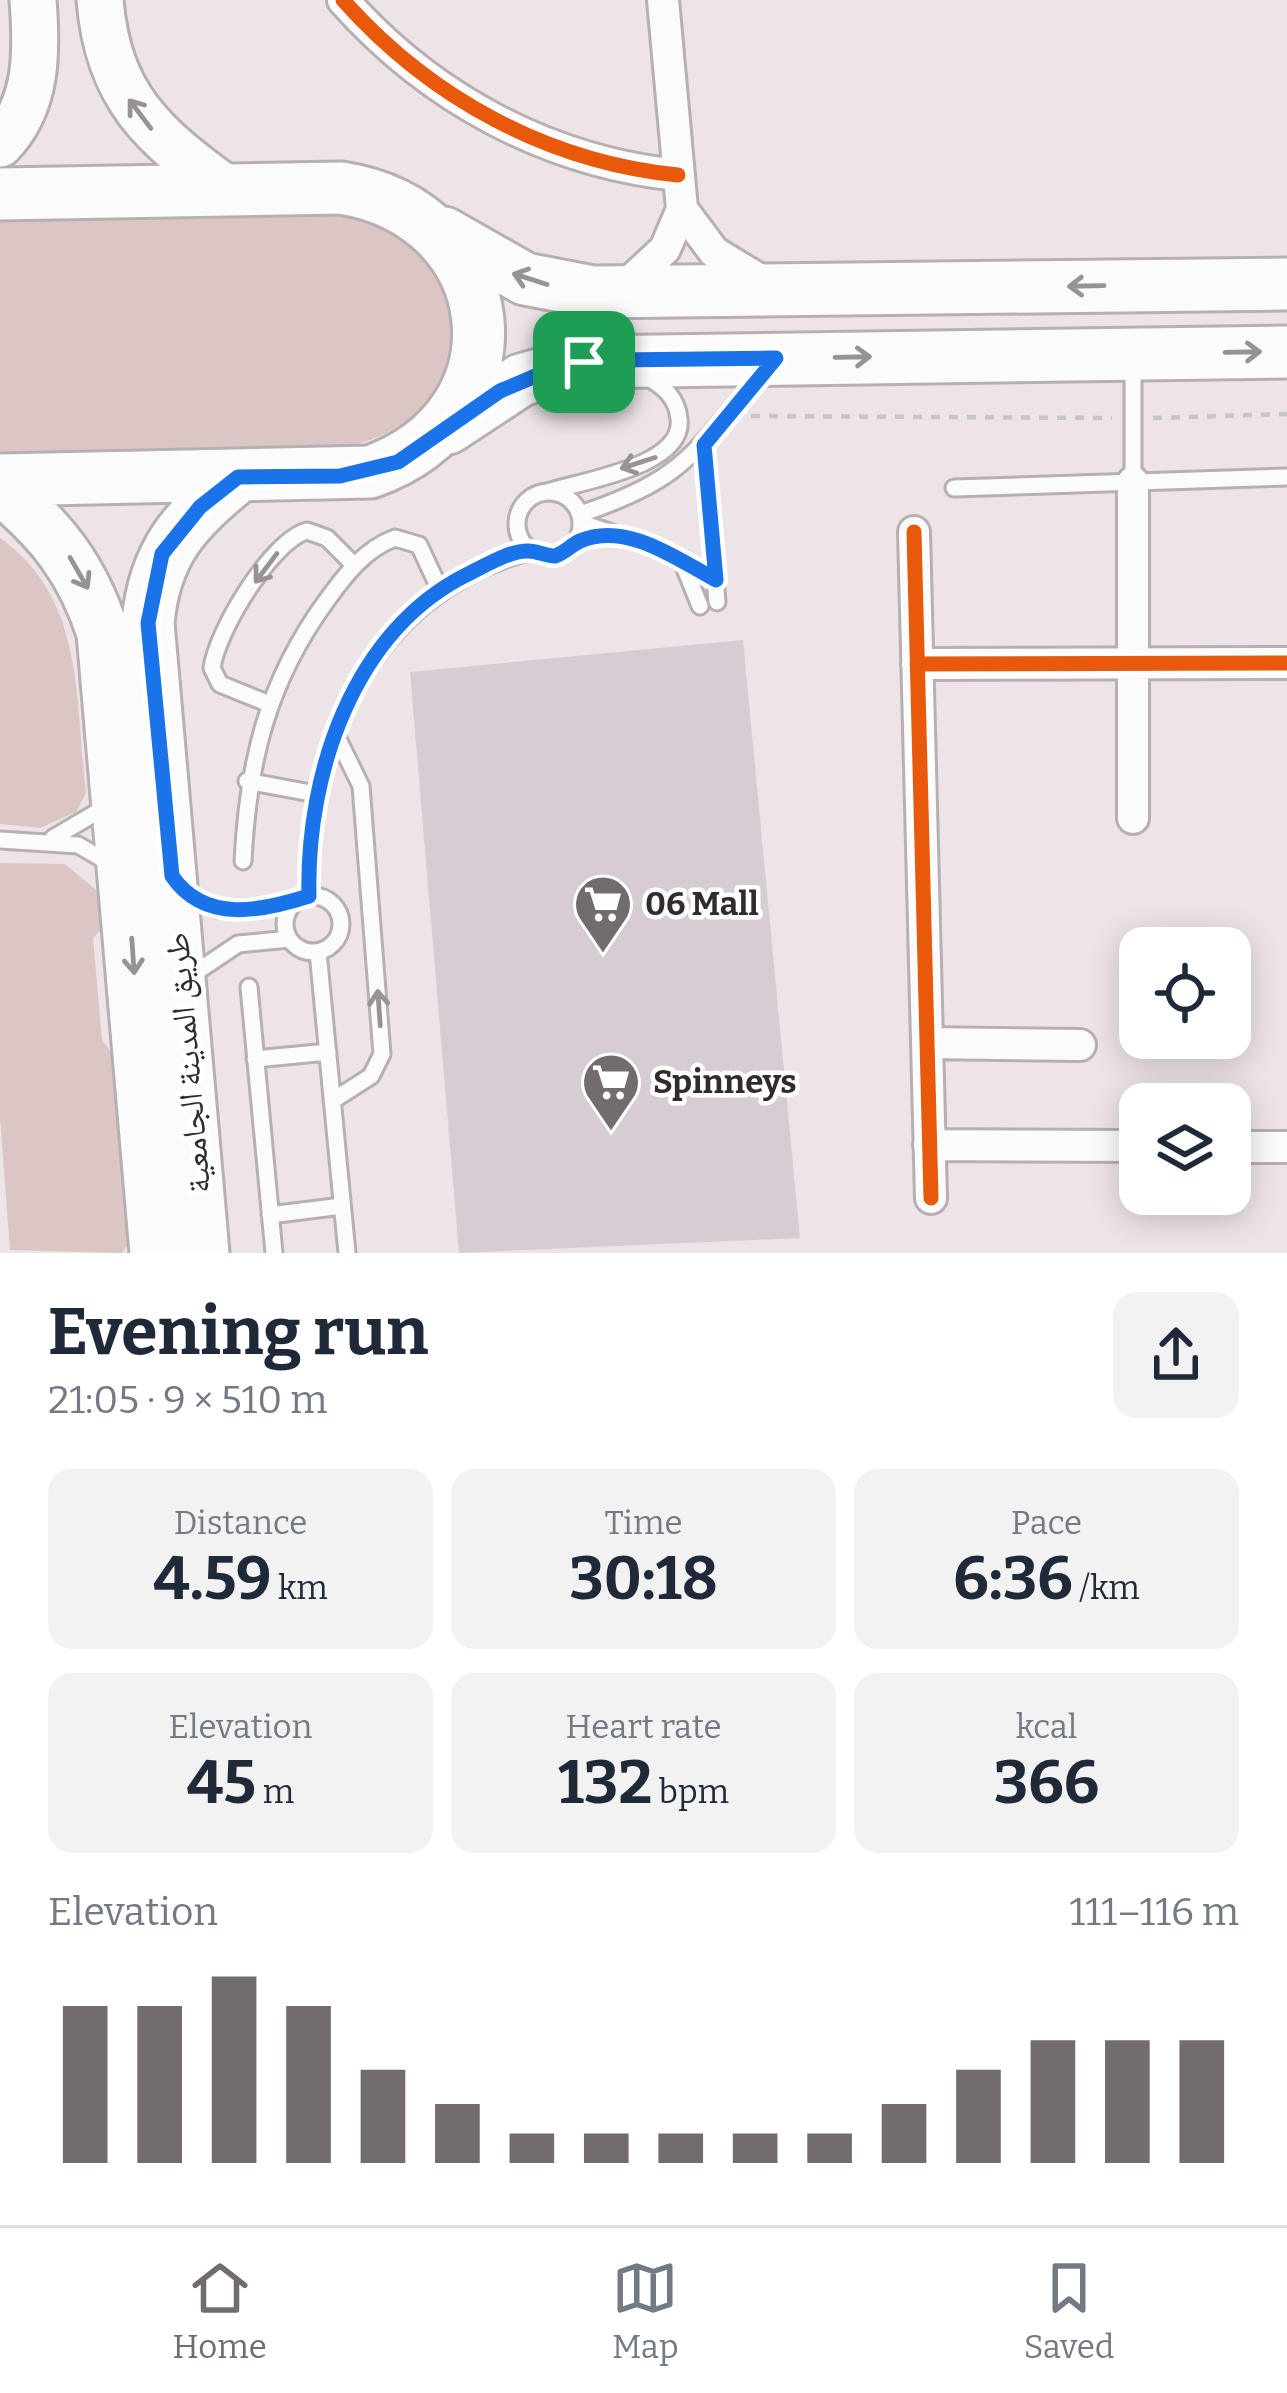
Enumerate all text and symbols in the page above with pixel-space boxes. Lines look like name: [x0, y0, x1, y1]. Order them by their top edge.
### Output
one-way arrow: [128, 98, 154, 131]
one-way arrow: [512, 267, 550, 289]
one-way arrow: [1067, 275, 1106, 297]
pin: [533, 311, 635, 413]
icon: arrive: [551, 329, 617, 395]
one-way arrow: [1223, 341, 1262, 364]
one-way arrow: [833, 346, 872, 369]
one-way arrow: [620, 454, 658, 476]
one-way arrow: [253, 551, 279, 583]
one-way arrow: [67, 555, 91, 590]
supermarket icon: 06 Mall: [572, 873, 634, 955]
place label: 06 Mall: [645, 884, 759, 924]
map controls: [1119, 927, 1251, 1215]
button: locate: [1119, 927, 1251, 1059]
street label: طريق المدينة الجامعية: [157, 931, 219, 1195]
one-way arrow: [121, 936, 144, 975]
one-way arrow: [367, 989, 390, 1028]
supermarket icon: Spinneys: [580, 1051, 642, 1133]
place label: Spinneys: [653, 1062, 797, 1102]
button: layers: [1119, 1083, 1251, 1215]
text: Evening run: [48, 1292, 429, 1371]
button: share: [1113, 1292, 1239, 1418]
text: 21:05 · 9 × 510 m: [48, 1377, 327, 1423]
text: Distance: [174, 1503, 307, 1543]
text: Time: [605, 1503, 682, 1543]
text: Pace: [1011, 1503, 1082, 1543]
text: 4.59: [153, 1543, 271, 1615]
text: 30:18: [569, 1543, 718, 1615]
text: 6:36: [953, 1543, 1073, 1615]
text: km: [271, 1568, 328, 1608]
text: /km: [1073, 1568, 1140, 1608]
text: Elevation: [169, 1707, 312, 1747]
text: Heart rate: [565, 1707, 722, 1747]
text: kcal: [1016, 1707, 1077, 1747]
text: 45: [187, 1747, 256, 1819]
text: 132: [558, 1747, 652, 1819]
text: 366: [994, 1747, 1099, 1819]
text: m: [256, 1772, 294, 1812]
text: bpm: [652, 1772, 729, 1812]
text: Elevation: [48, 1889, 218, 1935]
text: 111–116 m: [1070, 1889, 1239, 1935]
tab: Home: [173, 2255, 267, 2367]
tab: Map: [612, 2255, 679, 2367]
tab: Saved: [1024, 2255, 1114, 2367]

